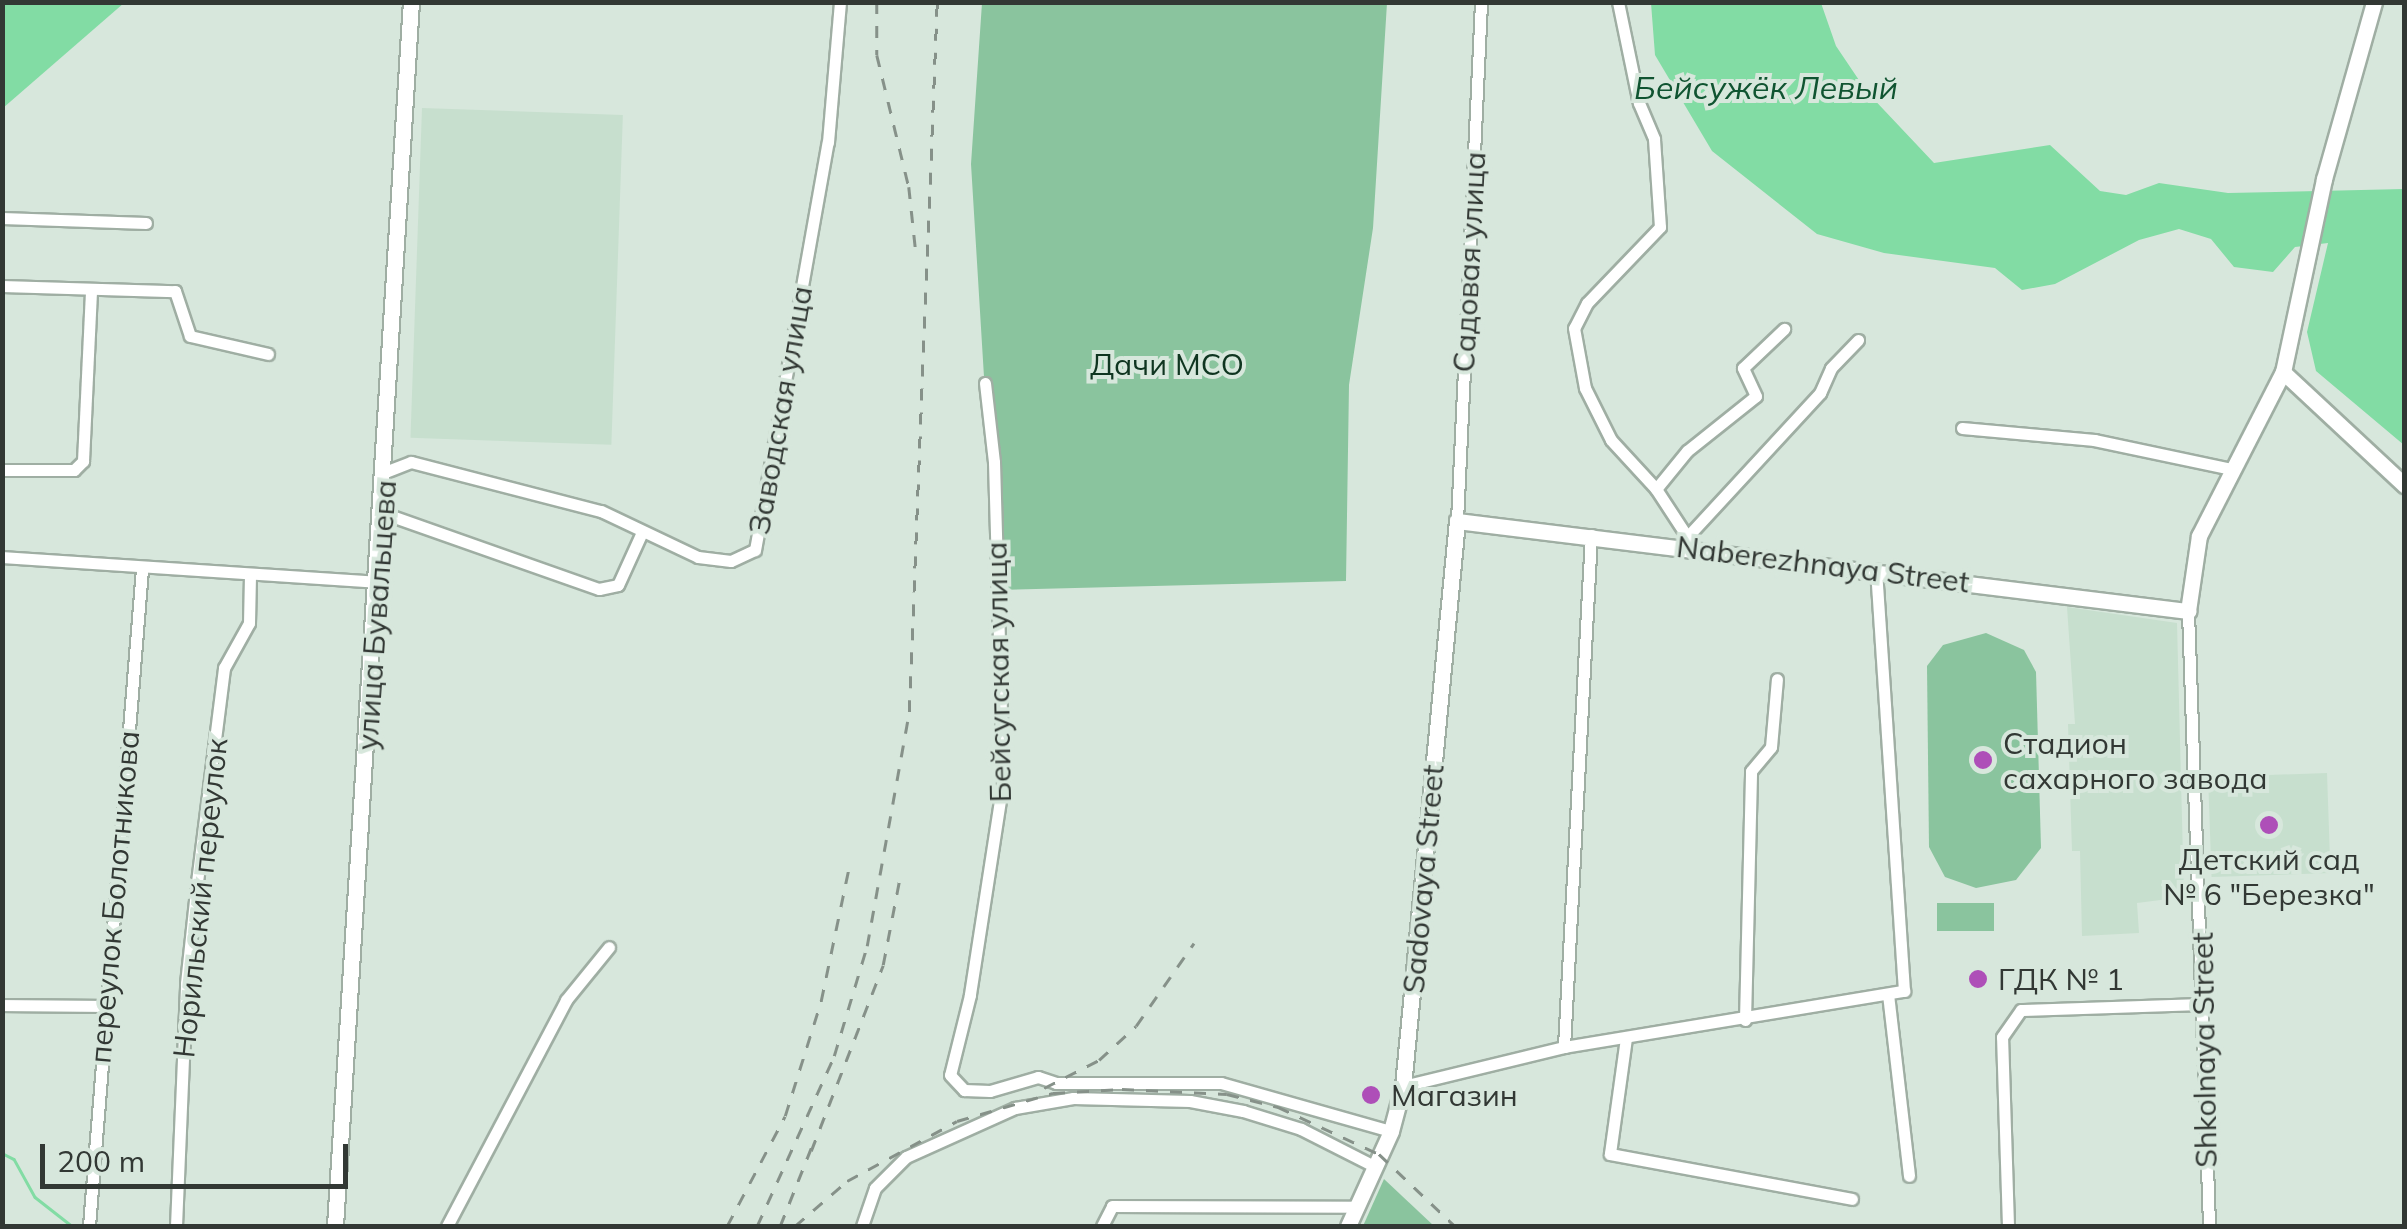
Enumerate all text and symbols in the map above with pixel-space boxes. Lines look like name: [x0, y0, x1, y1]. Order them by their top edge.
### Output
water label: Бейсужёк Левый: [1634, 68, 1898, 106]
street label: Садовая улица: [1445, 151, 1493, 373]
street label: Заводская улица: [740, 283, 820, 537]
park label: Дачи МСО: [1090, 346, 1244, 382]
street label: улица Бувальцева: [349, 479, 403, 751]
street label: Naberezhnaya Street: [1675, 528, 1971, 600]
street label: Бейсугская улица: [978, 541, 1018, 803]
place label: Стадион сахарного завода: [2003, 725, 2267, 796]
street label: переулок Болотникова: [82, 729, 146, 1065]
street label: Норильский переулок: [165, 736, 235, 1060]
marker: Стадион сахарного завода: [1972, 749, 1994, 771]
street label: Sadovaya Street: [1395, 763, 1451, 995]
marker: Детский сад № 6 "Березка": [2258, 814, 2280, 836]
place label: Детский сад № 6 "Березка": [2163, 841, 2375, 912]
street label: Shkolnaya Street: [2184, 932, 2224, 1168]
place label: ГДК № 1: [1998, 961, 2124, 997]
marker: ГДК № 1: [1967, 968, 1989, 990]
place label: Магазин: [1391, 1077, 1518, 1113]
marker: Магазин: [1360, 1084, 1382, 1106]
scale bar: [45, 1124, 352, 1186]
text: 200 m: [57, 1142, 145, 1180]

